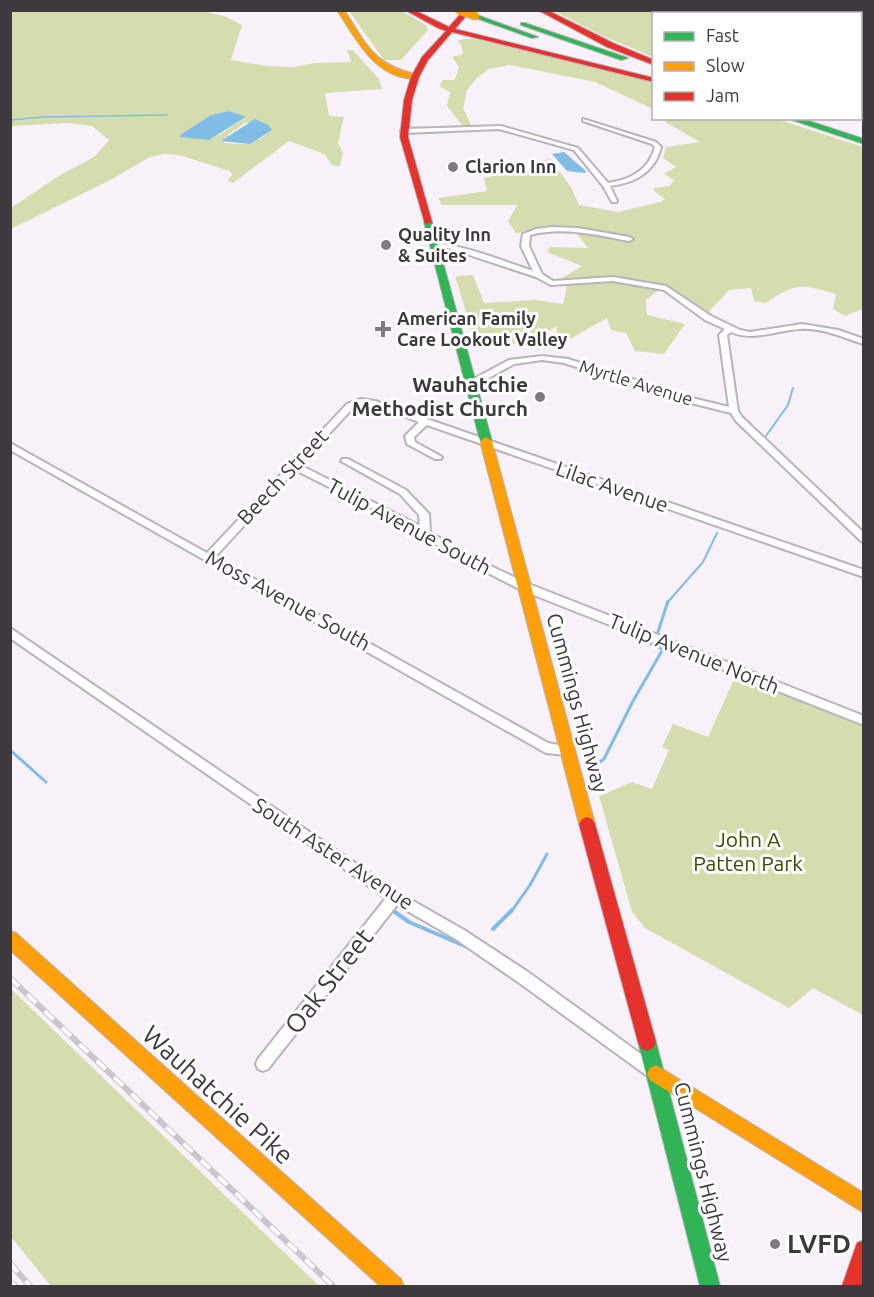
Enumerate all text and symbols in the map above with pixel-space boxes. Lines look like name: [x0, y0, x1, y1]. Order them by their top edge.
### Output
legend: [652, 12, 862, 120]
text: Fast: [706, 25, 739, 45]
text: Slow: [706, 55, 745, 75]
text: Jam: [706, 85, 740, 105]
place label: Clarion Inn: [465, 156, 556, 176]
marker: Clarion Inn: [446, 160, 460, 174]
place label: Quality Inn & Suites: [398, 224, 491, 265]
marker: Quality Inn & Suites: [379, 238, 393, 252]
place label: American Family Care Lookout Valley: [397, 308, 568, 349]
marker: American Family Care Lookout Valley: [374, 320, 392, 338]
street label: Myrtle Avenue: [577, 355, 695, 409]
place label: Wauhatchie Methodist Church: [352, 372, 528, 420]
marker: Wauhatchie Methodist Church: [533, 390, 547, 404]
street label: Beech Street: [232, 424, 333, 529]
street label: Lilac Avenue: [553, 456, 672, 517]
street label: Tulip Avenue South: [324, 473, 495, 579]
street label: Moss Avenue South: [202, 545, 375, 655]
street label: Tulip Avenue North: [606, 608, 783, 698]
street label: Cummings Highway: [542, 610, 613, 795]
street label: South Aster Avenue: [249, 792, 418, 914]
park label: John A Patten Park: [693, 827, 803, 875]
street label: Oak Street: [279, 922, 379, 1039]
street label: Wauhatchie Pike: [137, 1019, 300, 1170]
street label: Cummings Highway: [670, 1079, 738, 1264]
place label: LVFD: [787, 1229, 851, 1258]
marker: LVFD: [768, 1237, 782, 1251]

